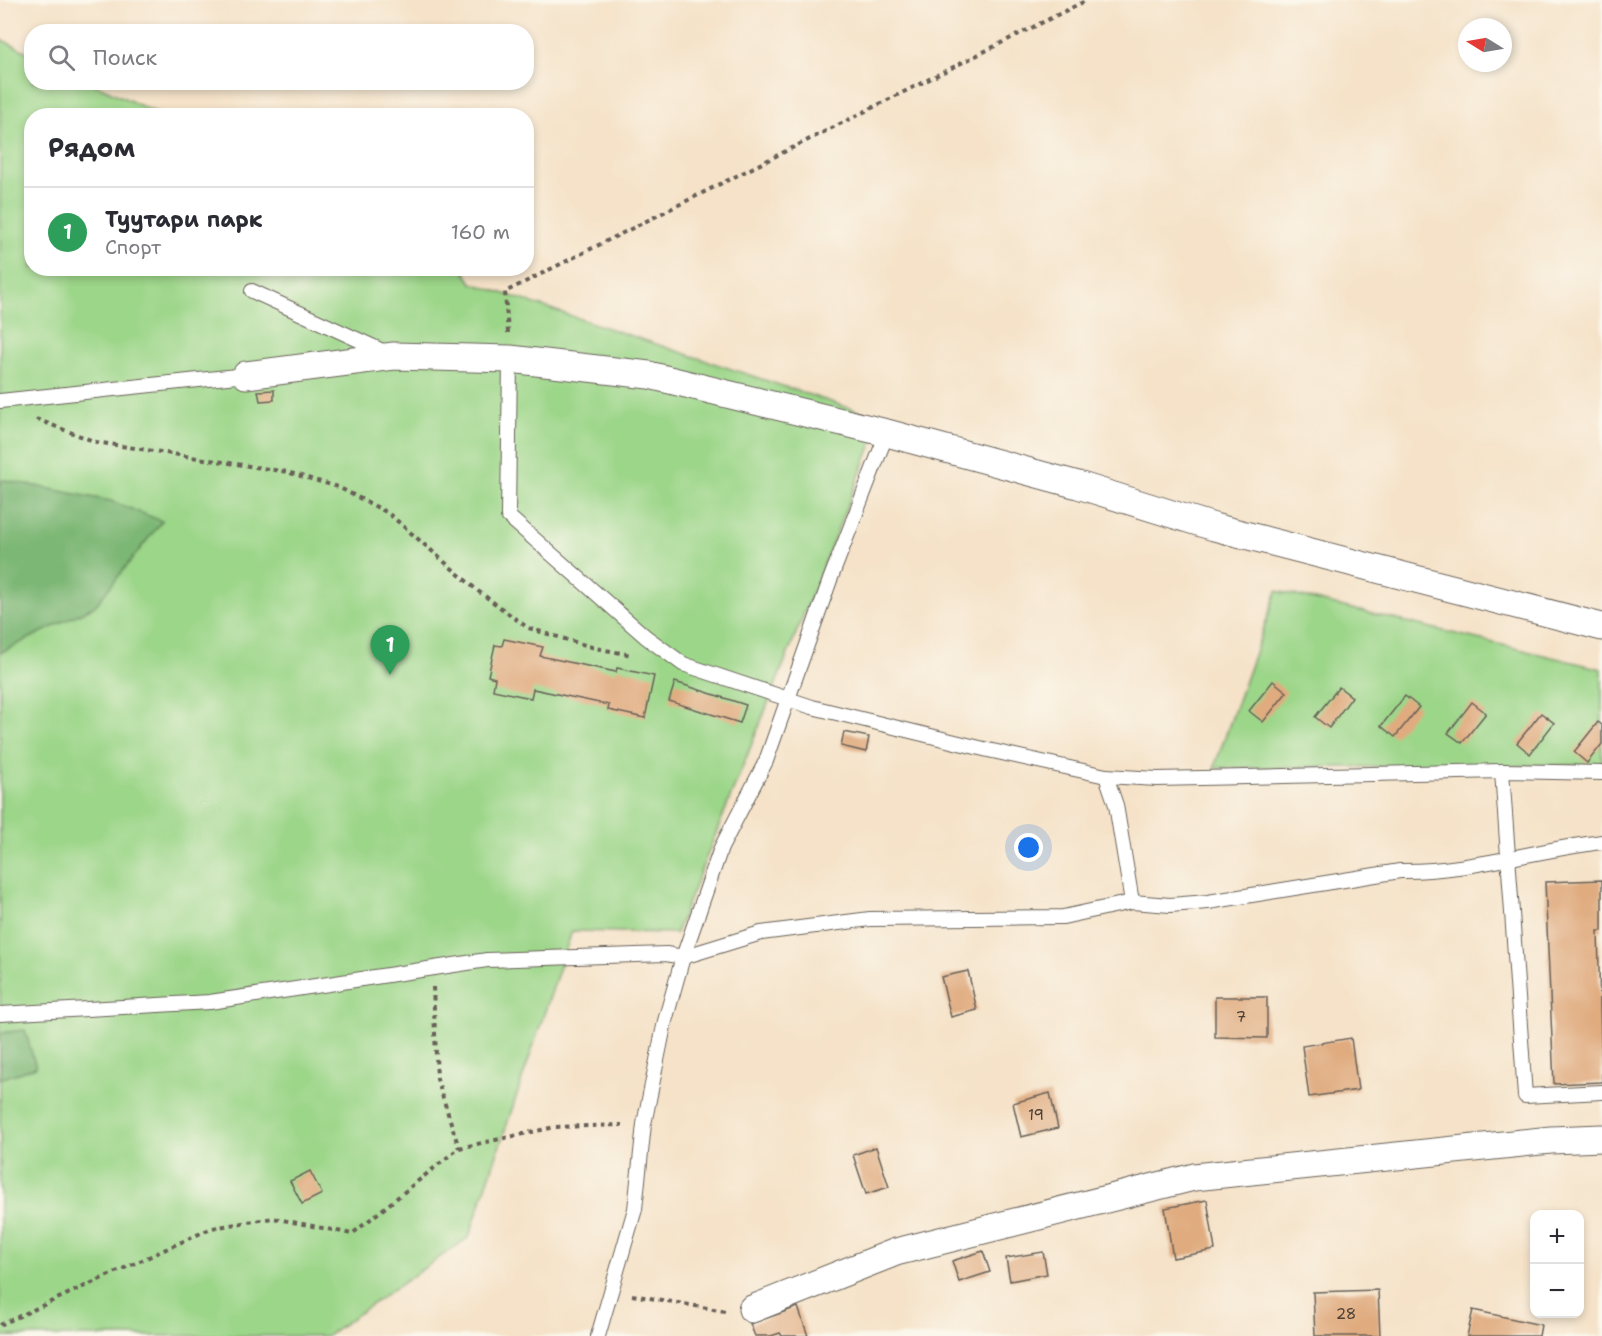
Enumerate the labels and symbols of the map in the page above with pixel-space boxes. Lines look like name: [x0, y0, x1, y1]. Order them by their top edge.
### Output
north arrow: [1458, 18, 1512, 72]
pin: 1: [370, 626, 410, 675]
your location: [1014, 833, 1043, 862]
house number: 7: [1236, 1007, 1246, 1027]
house number: 19: [1028, 1105, 1044, 1125]
house number: 28: [1336, 1304, 1356, 1324]

